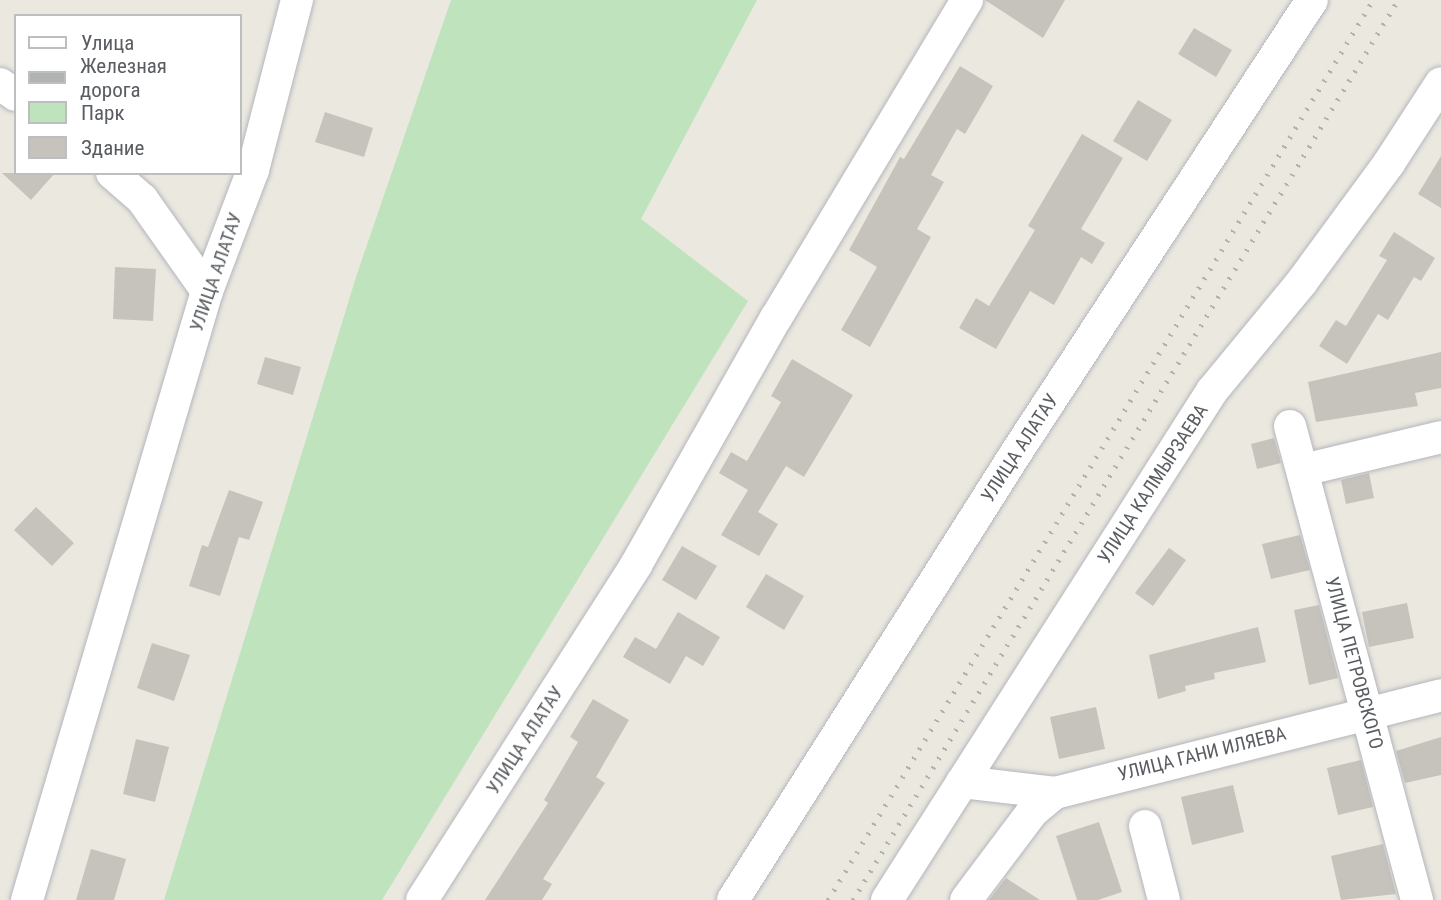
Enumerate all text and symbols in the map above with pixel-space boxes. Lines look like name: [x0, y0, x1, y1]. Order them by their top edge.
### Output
legend: [14, 14, 242, 175]
text: Улица: [81, 31, 134, 55]
text: Железная дорога: [80, 54, 167, 102]
text: Парк: [81, 101, 125, 125]
text: Здание: [81, 136, 144, 160]
street label: УЛИЦА АЛАТАУ: [185, 210, 247, 334]
street label: УЛИЦА АЛАТАУ: [977, 390, 1063, 506]
street label: УЛИЦА КАЛМЫРЗАЕВА: [1093, 400, 1213, 568]
street label: УЛИЦА ПЕТРОВСКОГО: [1320, 574, 1388, 752]
street label: УЛИЦА АЛАТАУ: [482, 682, 568, 798]
street label: УЛИЦА ГАНИ ИЛЯЕВА: [1116, 722, 1288, 786]

